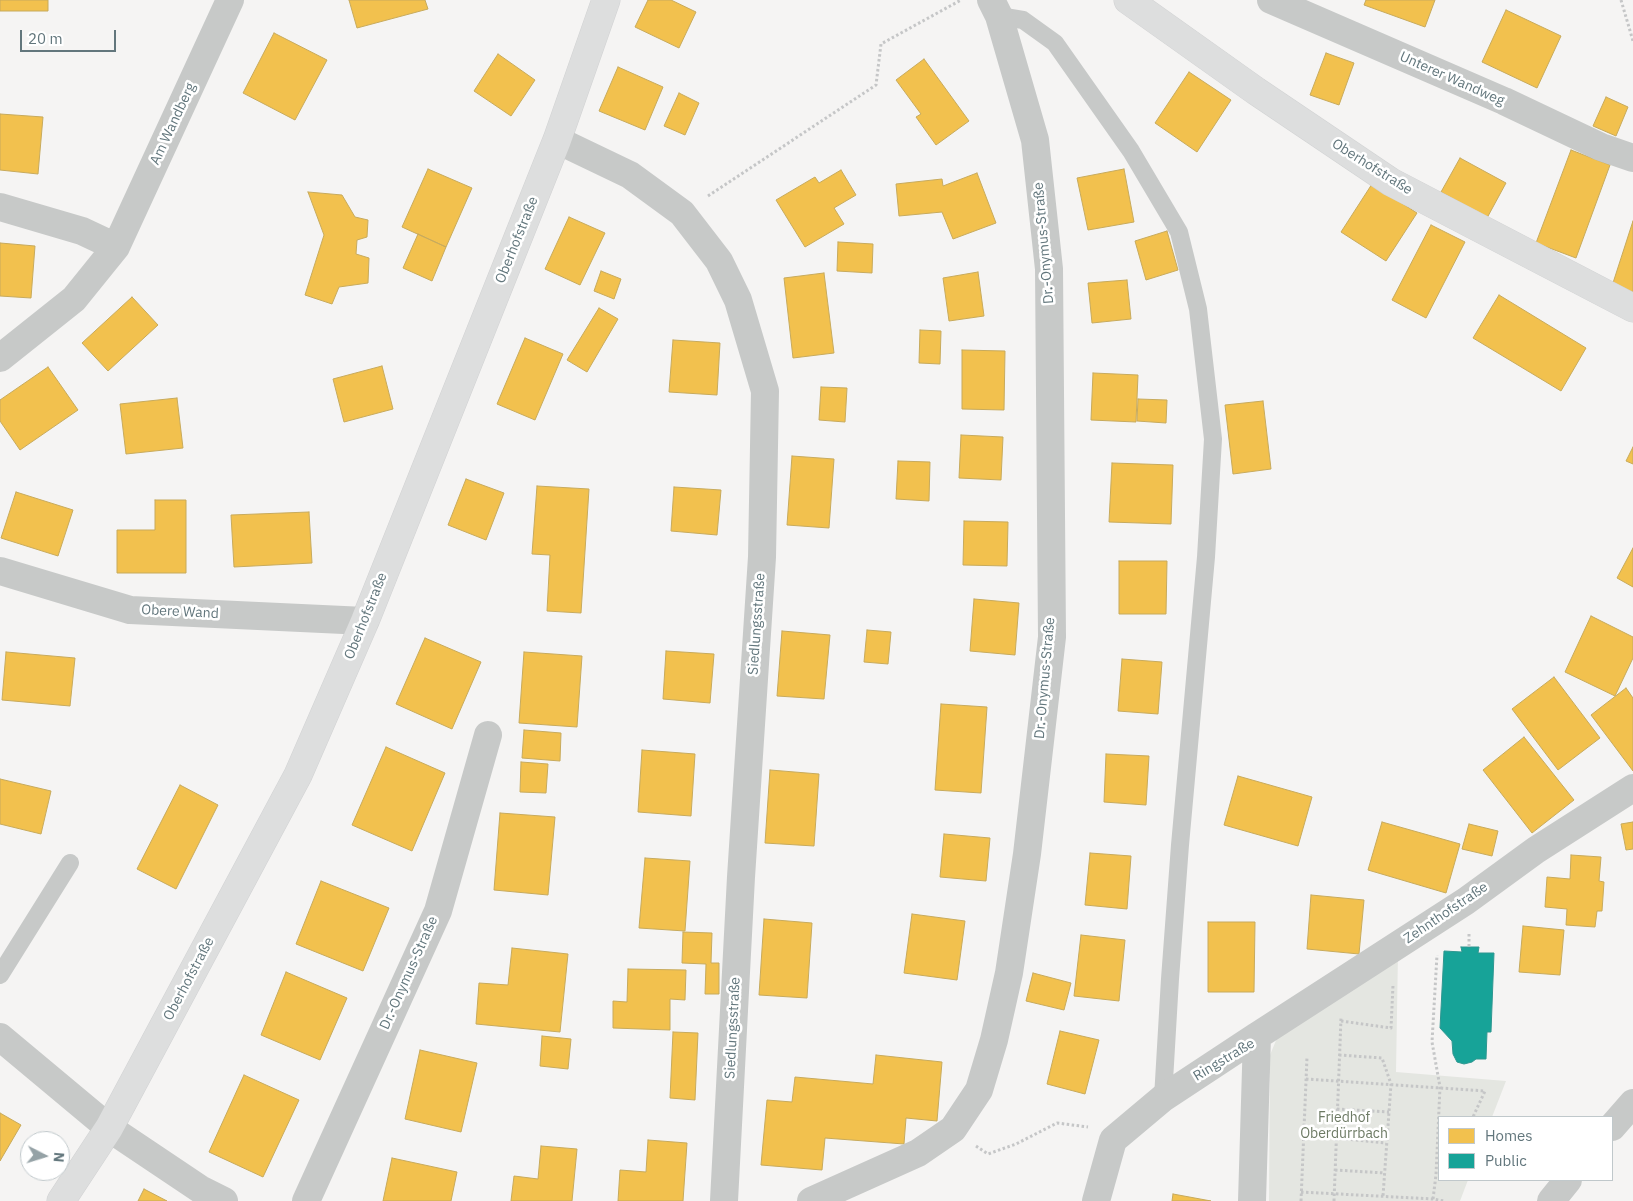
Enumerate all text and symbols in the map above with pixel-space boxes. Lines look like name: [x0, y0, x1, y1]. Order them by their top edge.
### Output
scale bar: [22, 20, 119, 52]
text: 20 m: [28, 29, 63, 48]
street label: Unterer Wandweg: [1397, 48, 1507, 110]
street label: Am Wandberg: [147, 80, 199, 168]
street label: Oberhofstraße: [1329, 136, 1415, 198]
street label: Dr.-Onymus-Straße: [1030, 181, 1058, 305]
street label: Oberhofstraße: [492, 194, 542, 286]
street label: Oberhofstraße: [341, 570, 391, 662]
street label: Siedlungsstraße: [745, 572, 769, 676]
street label: Obere Wand: [141, 602, 219, 622]
street label: Dr.-Onymus-Straße: [1031, 616, 1059, 740]
street label: Zehnthofstraße: [1401, 879, 1491, 947]
street label: Dr.-Onymus-Straße: [376, 914, 442, 1032]
street label: Oberhofstraße: [160, 934, 218, 1024]
street label: Siedlungsstraße: [722, 977, 744, 1079]
street label: Ringstraße: [1190, 1035, 1258, 1085]
park label: Friedhof Oberdürrbach: [1300, 1110, 1388, 1142]
legend: [1438, 1116, 1613, 1181]
text: Homes: [1485, 1126, 1533, 1145]
north arrow: [20, 1131, 70, 1181]
text: N: [50, 1151, 68, 1163]
text: Public: [1485, 1151, 1527, 1170]

